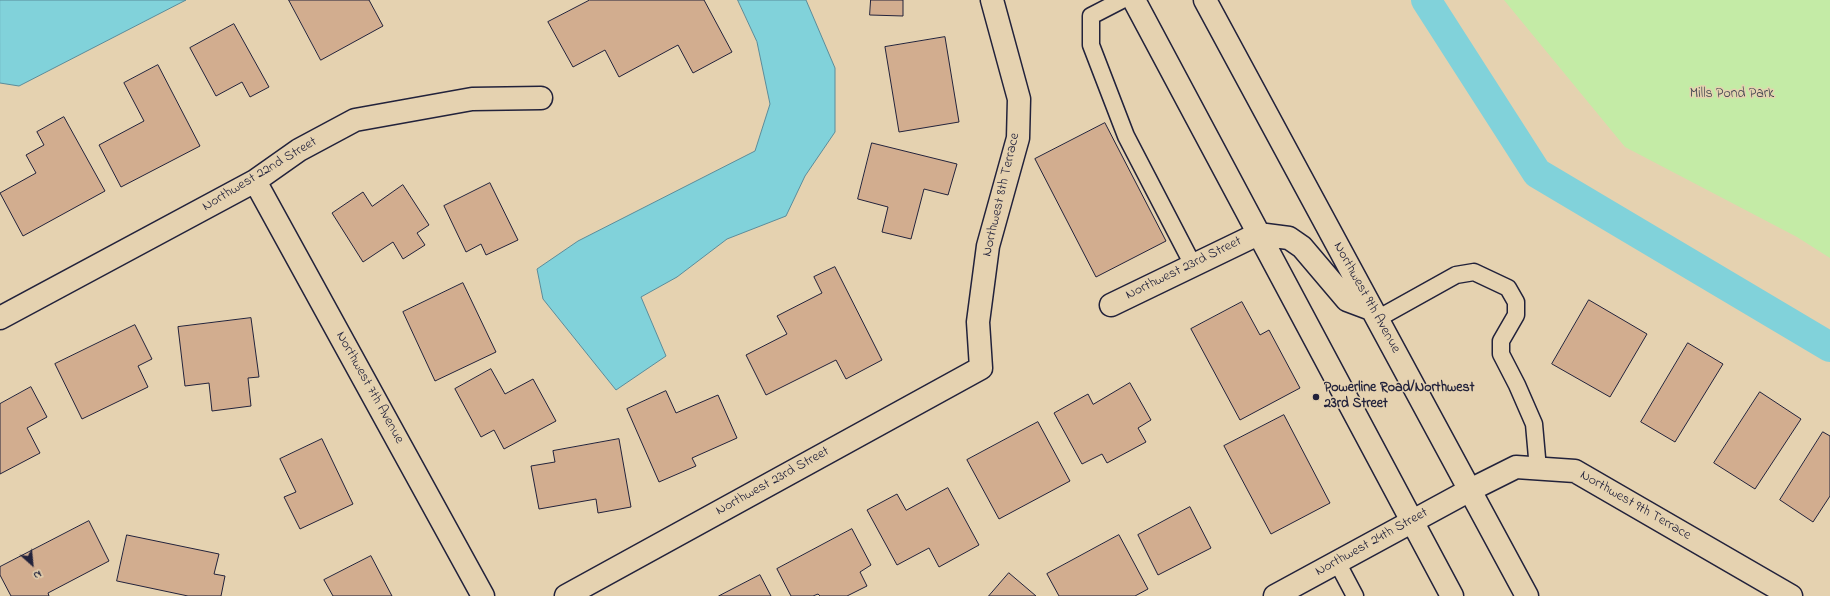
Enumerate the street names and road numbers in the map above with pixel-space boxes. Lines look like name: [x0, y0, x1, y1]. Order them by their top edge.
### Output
street label: Northwest 8th Terrace: [980, 132, 1024, 258]
street label: Northwest 22nd Street: [200, 134, 320, 216]
street label: Northwest 23rd Street: [1123, 234, 1245, 304]
street label: Northwest 9th Avenue: [1329, 240, 1403, 356]
street label: Northwest 7th Avenue: [331, 329, 407, 447]
street label: Northwest 23rd Street: [713, 444, 833, 520]
street label: Northwest 9th Terrace: [1577, 467, 1693, 545]
street label: Northwest 24th Street: [1313, 505, 1431, 581]

